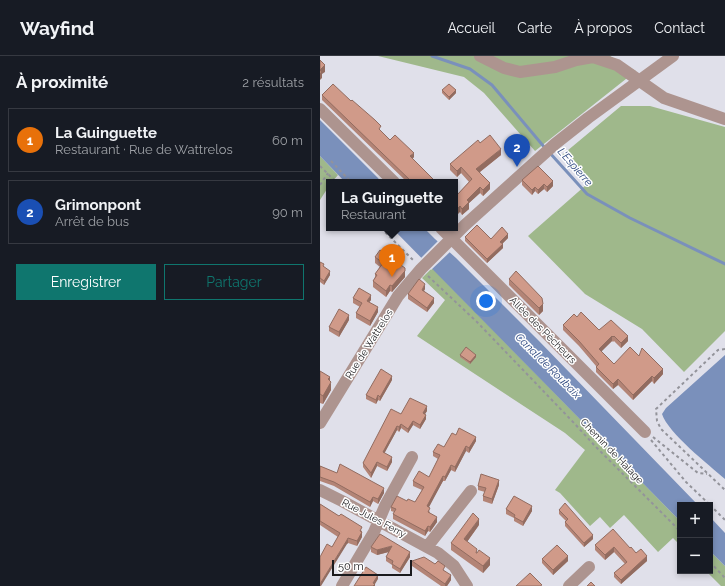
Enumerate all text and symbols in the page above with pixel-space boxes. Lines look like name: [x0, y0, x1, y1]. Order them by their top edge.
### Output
text: Wayfind: [20, 17, 94, 39]
text: Accueil: [447, 20, 495, 36]
text: Carte: [517, 20, 552, 36]
text: À propos: [574, 20, 632, 36]
text: Contact: [654, 20, 705, 36]
text: À proximité: [16, 72, 108, 92]
text: 2 résultats: [242, 75, 304, 90]
text: La Guinguette: [55, 124, 157, 142]
text: 1: [27, 133, 33, 148]
text: 60 m: [272, 133, 303, 148]
pin: 2: [504, 134, 530, 167]
text: Restaurant · Rue de Wattrelos: [55, 142, 233, 157]
water label: L'Espierre: [555, 145, 595, 189]
popup: [326, 179, 458, 231]
text: La Guinguette: [341, 189, 443, 207]
text: Grimonpont: [55, 196, 141, 214]
text: 2: [26, 205, 34, 220]
text: 90 m: [272, 205, 303, 220]
text: Restaurant: [341, 207, 406, 222]
text: Arrêt de bus: [55, 214, 129, 229]
pin: 1: [379, 244, 405, 277]
button: Enregistrer: [16, 264, 156, 300]
button: Partager: [164, 264, 304, 300]
your location: [476, 291, 496, 311]
street label: Allée des Pêcheurs: [507, 294, 579, 366]
street label: Rue de Wattrelos: [343, 307, 395, 381]
water label: Canal de Roubaix: [513, 331, 584, 402]
street label: Chemin de Halage: [578, 416, 646, 486]
street label: Rue Jules Ferry: [340, 496, 408, 540]
map controls: [677, 502, 713, 574]
button: +: [677, 502, 713, 538]
button: −: [677, 538, 713, 574]
scale bar: [332, 558, 412, 577]
text: 50 m: [338, 560, 364, 573]

